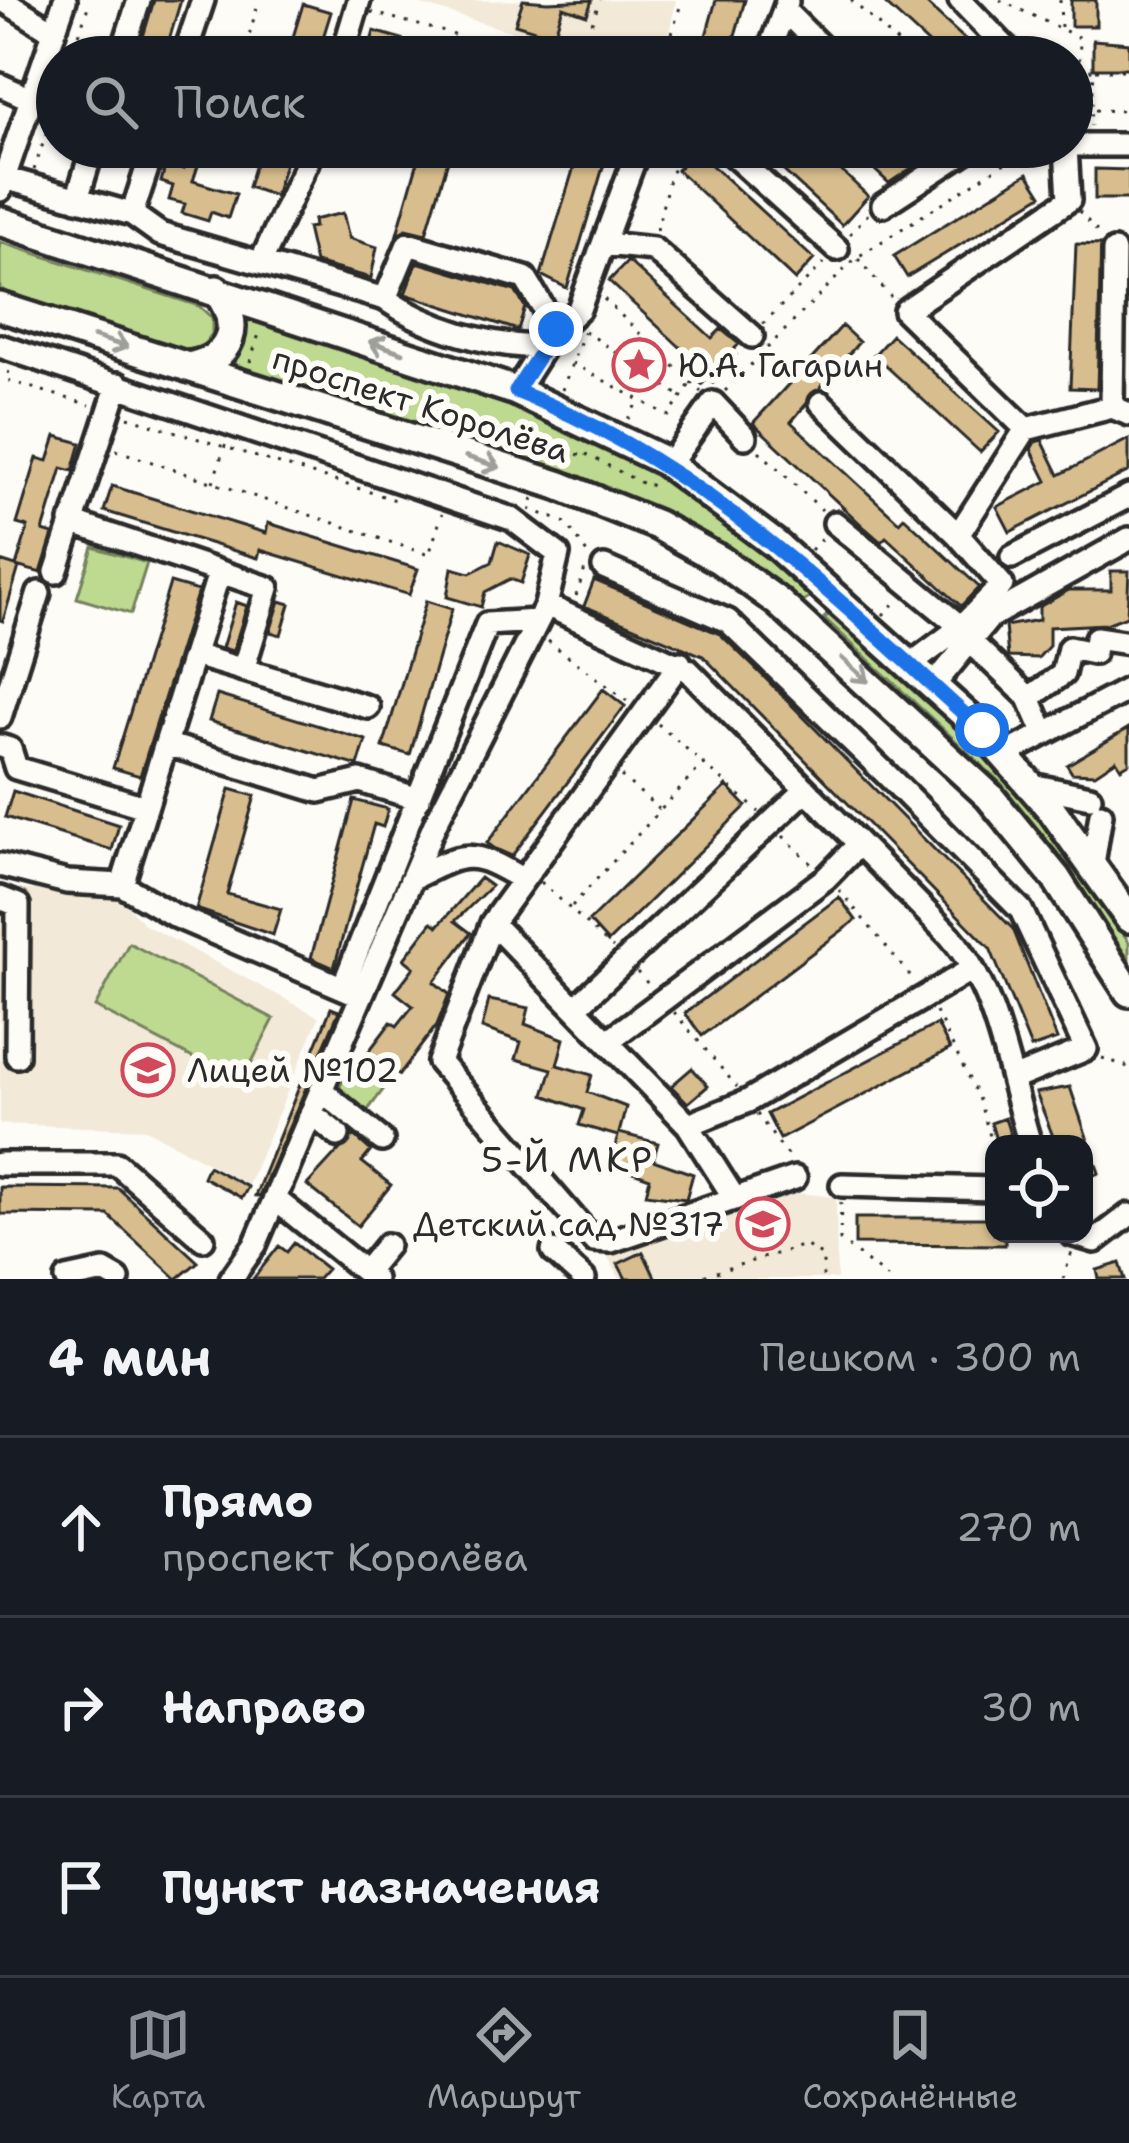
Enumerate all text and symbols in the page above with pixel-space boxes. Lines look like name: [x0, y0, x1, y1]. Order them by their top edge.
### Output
search box: [36, 36, 1093, 168]
icon: search: [78, 69, 144, 135]
text: Поиск: [174, 72, 305, 132]
route end: [529, 302, 583, 356]
one-way arrow: [91, 333, 129, 355]
street label: проспект Королёва: [267, 335, 575, 474]
one-way arrow: [368, 335, 406, 357]
place icon: Ю.А. Гагарин: [611, 337, 667, 393]
place label: Ю.А. Гагарин: [678, 343, 883, 388]
one-way arrow: [463, 452, 501, 474]
one-way arrow: [839, 656, 869, 683]
route start: [955, 703, 1009, 757]
school or university icon: Лицей №102: [120, 1042, 176, 1098]
place label: Лицей №102: [187, 1048, 399, 1093]
district label: 5-Й МКР: [481, 1135, 655, 1184]
map controls: [985, 1135, 1093, 1243]
button: locate: [985, 1135, 1093, 1243]
school or university icon: Детский сад №317: [735, 1196, 791, 1252]
place label: Детский сад №317: [413, 1202, 724, 1247]
text: 4 мин: [48, 1323, 212, 1391]
text: Пешком · 300 m: [760, 1331, 1081, 1383]
text: Прямо: [162, 1471, 313, 1531]
icon: ahead: [48, 1494, 114, 1560]
text: 270 m: [956, 1501, 1081, 1553]
text: проспект Королёва: [162, 1531, 528, 1583]
icon: right: [48, 1674, 114, 1740]
text: Направо: [162, 1677, 366, 1737]
text: 30 m: [980, 1681, 1081, 1733]
icon: arrive: [48, 1854, 114, 1920]
text: Пункт назначения: [162, 1857, 601, 1917]
tab: Карта: [111, 2002, 205, 2119]
tab: Маршрут: [427, 2002, 581, 2119]
tab: Сохранённые: [803, 2002, 1018, 2119]

